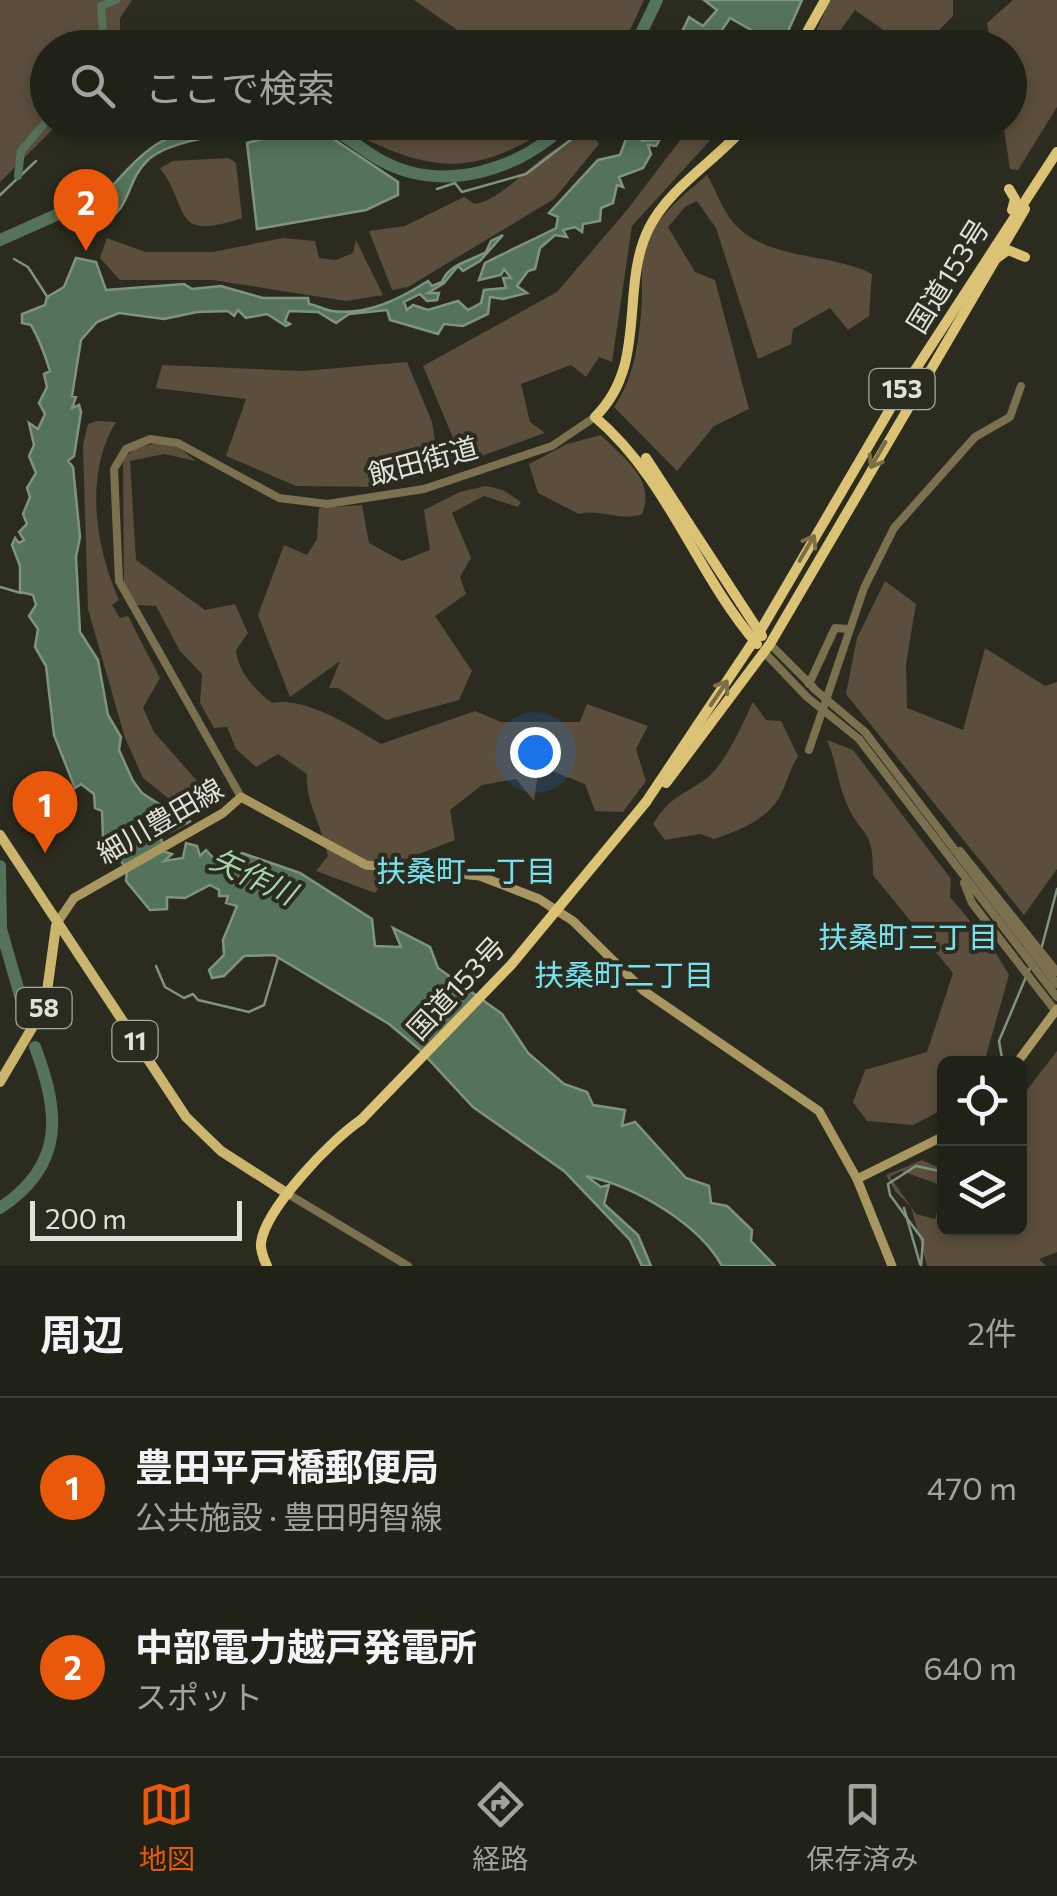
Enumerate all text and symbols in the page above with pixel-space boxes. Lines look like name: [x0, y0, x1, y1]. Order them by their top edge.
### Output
search box: [30, 30, 1027, 140]
icon: search: [65, 58, 120, 113]
text: ここで検索: [145, 63, 335, 110]
pin: 2: [54, 168, 118, 251]
street label: 国道153号: [899, 212, 995, 339]
road number: 153: [870, 369, 934, 409]
street label: 飯田街道: [364, 429, 481, 491]
one-way arrow: [868, 440, 888, 470]
one-way arrow: [798, 534, 818, 563]
one-way arrow: [709, 679, 730, 707]
your location: [510, 727, 561, 778]
pin: 1: [12, 770, 78, 853]
street label: 細川豊田線: [90, 770, 229, 870]
water label: 矢作川: [205, 839, 305, 912]
district label: 扶桑町一丁目: [376, 851, 556, 888]
district label: 扶桑町三丁目: [818, 917, 998, 954]
street label: 国道153号: [399, 929, 511, 1046]
district label: 扶桑町二丁目: [534, 955, 714, 992]
road number: 58: [17, 988, 72, 1028]
road number: 11: [112, 1021, 158, 1061]
map controls: [937, 1056, 1027, 1236]
button: locate: [937, 1056, 1027, 1146]
button: layers: [937, 1146, 1027, 1236]
scale bar: [30, 1196, 242, 1240]
text: 200 m: [45, 1201, 127, 1235]
text: 周辺: [40, 1307, 124, 1359]
text: 2件: [967, 1312, 1017, 1352]
text: 豊田平戸橋郵便局: [135, 1442, 439, 1489]
text: 1: [65, 1467, 80, 1507]
text: 470 m: [927, 1467, 1017, 1507]
text: 公共施設 · 豊田明智線: [135, 1496, 443, 1536]
text: 中部電力越戸発電所: [135, 1622, 477, 1669]
text: 2: [63, 1647, 82, 1687]
text: 640 m: [923, 1647, 1017, 1687]
text: スポット: [135, 1676, 263, 1716]
tab: 地図: [139, 1777, 195, 1877]
tab: 経路: [472, 1777, 528, 1877]
tab: 保存済み: [806, 1777, 918, 1877]

